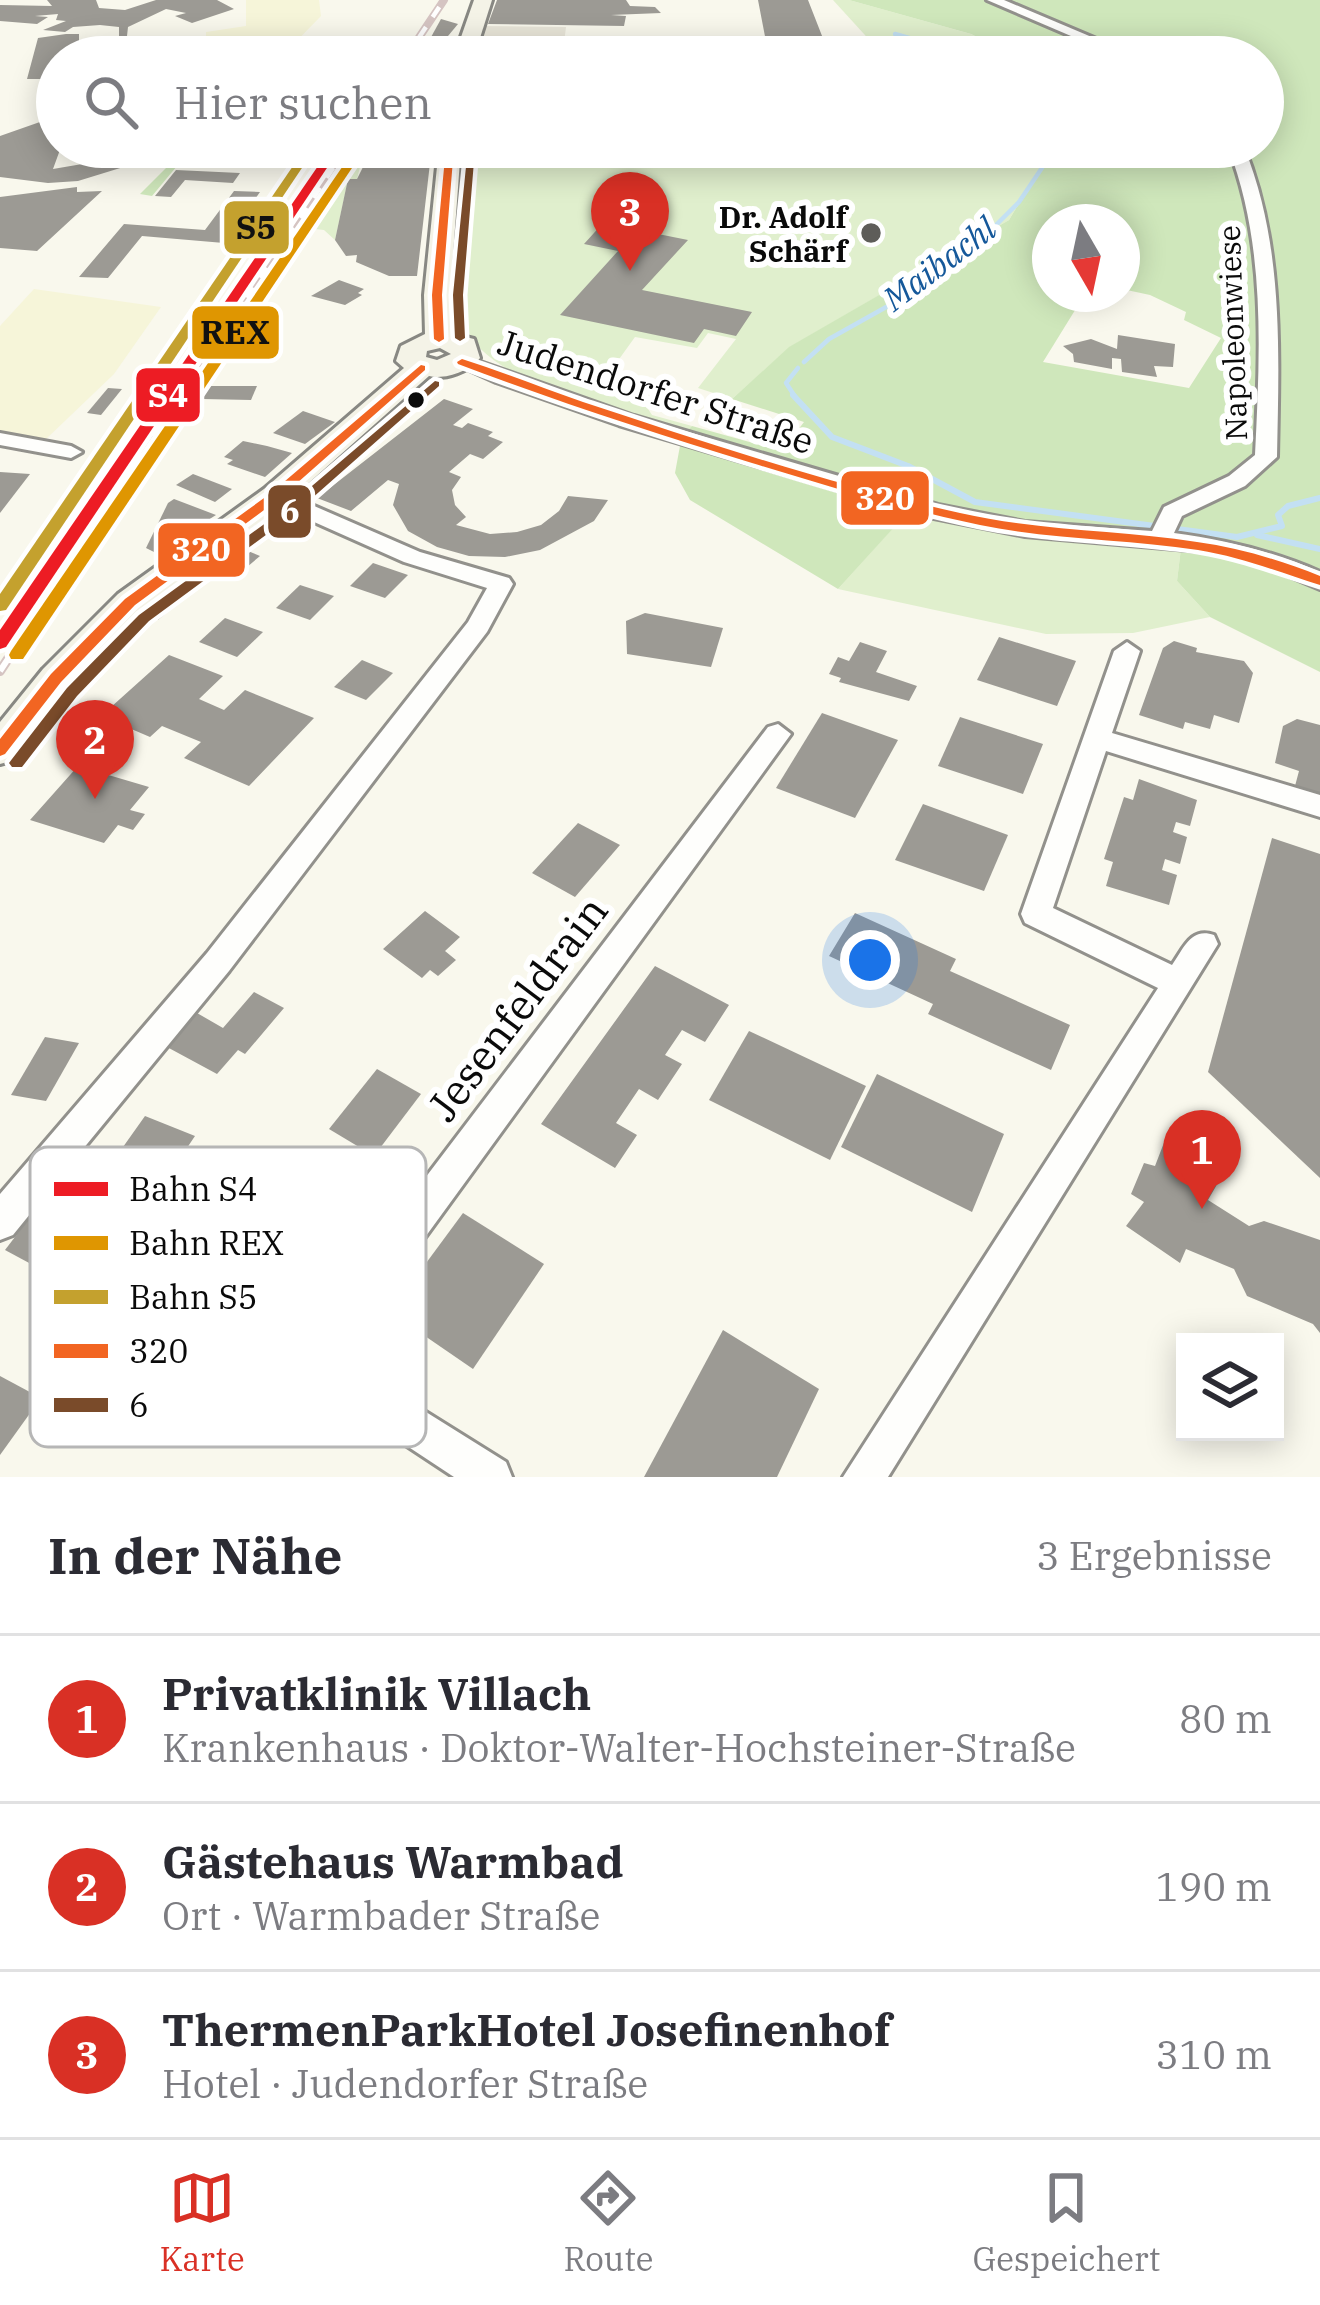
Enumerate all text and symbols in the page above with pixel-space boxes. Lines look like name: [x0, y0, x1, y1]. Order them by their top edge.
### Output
search box: [36, 36, 1284, 168]
icon: search: [78, 69, 144, 135]
text: Hier suchen: [174, 73, 432, 131]
pin: 3: [591, 172, 669, 271]
place label: Dr. Adolf Schärf: [719, 197, 849, 270]
line badge: S5: [222, 199, 291, 256]
north arrow: [1032, 204, 1140, 312]
text: S5: [236, 205, 276, 248]
water label: Maibachl: [873, 206, 1005, 320]
marker: Dr. Adolf Schärf: [858, 220, 884, 246]
street label: Napoleonwiese: [1209, 225, 1255, 441]
line badge: REX: [190, 304, 281, 361]
text: REX: [200, 310, 270, 353]
street label: Judendorfer Straße: [492, 318, 820, 464]
line badge: S4: [134, 366, 202, 424]
text: S4: [148, 373, 188, 416]
unlabelled marker: [405, 389, 427, 411]
line badge: 320: [839, 469, 931, 527]
text: 320: [855, 476, 915, 519]
line badge: 6: [266, 483, 313, 540]
text: 6: [280, 489, 300, 532]
line badge: 320: [156, 521, 247, 579]
text: 320: [171, 527, 231, 570]
pin: 2: [56, 700, 134, 799]
street label: Jesenfeldrain: [415, 885, 619, 1131]
your location: [840, 930, 900, 990]
pin: 1: [1163, 1110, 1241, 1209]
legend: [30, 1147, 426, 1447]
text: Bahn S4: [129, 1167, 258, 1210]
text: Bahn REX: [129, 1221, 284, 1264]
text: Bahn S5: [129, 1275, 258, 1318]
text: 320: [129, 1329, 188, 1372]
map controls: [1176, 1333, 1284, 1441]
button: layers: [1176, 1333, 1284, 1441]
text: 6: [129, 1383, 149, 1426]
text: In der Nähe: [48, 1522, 342, 1588]
text: 3 Ergebnisse: [1036, 1530, 1272, 1581]
text: Privatklinik Villach: [162, 1664, 591, 1722]
text: 1: [75, 1693, 99, 1744]
text: 80 m: [1179, 1693, 1272, 1744]
text: Krankenhaus · Doktor-Walter-Hochsteiner-Straße: [162, 1722, 1076, 1773]
text: Gästehaus Warmbad: [162, 1832, 624, 1890]
text: 2: [75, 1861, 99, 1912]
text: 190 m: [1156, 1861, 1272, 1912]
text: Ort · Warmbader Straße: [162, 1890, 600, 1941]
text: ThermenParkHotel Josefinenhof: [162, 2000, 891, 2058]
text: 3: [75, 2029, 99, 2080]
text: 310 m: [1156, 2029, 1272, 2080]
text: Hotel · Judendorfer Straße: [162, 2058, 648, 2109]
tab: Karte: [159, 2165, 245, 2280]
tab: Route: [563, 2165, 654, 2280]
tab: Gespeichert: [972, 2165, 1161, 2280]

